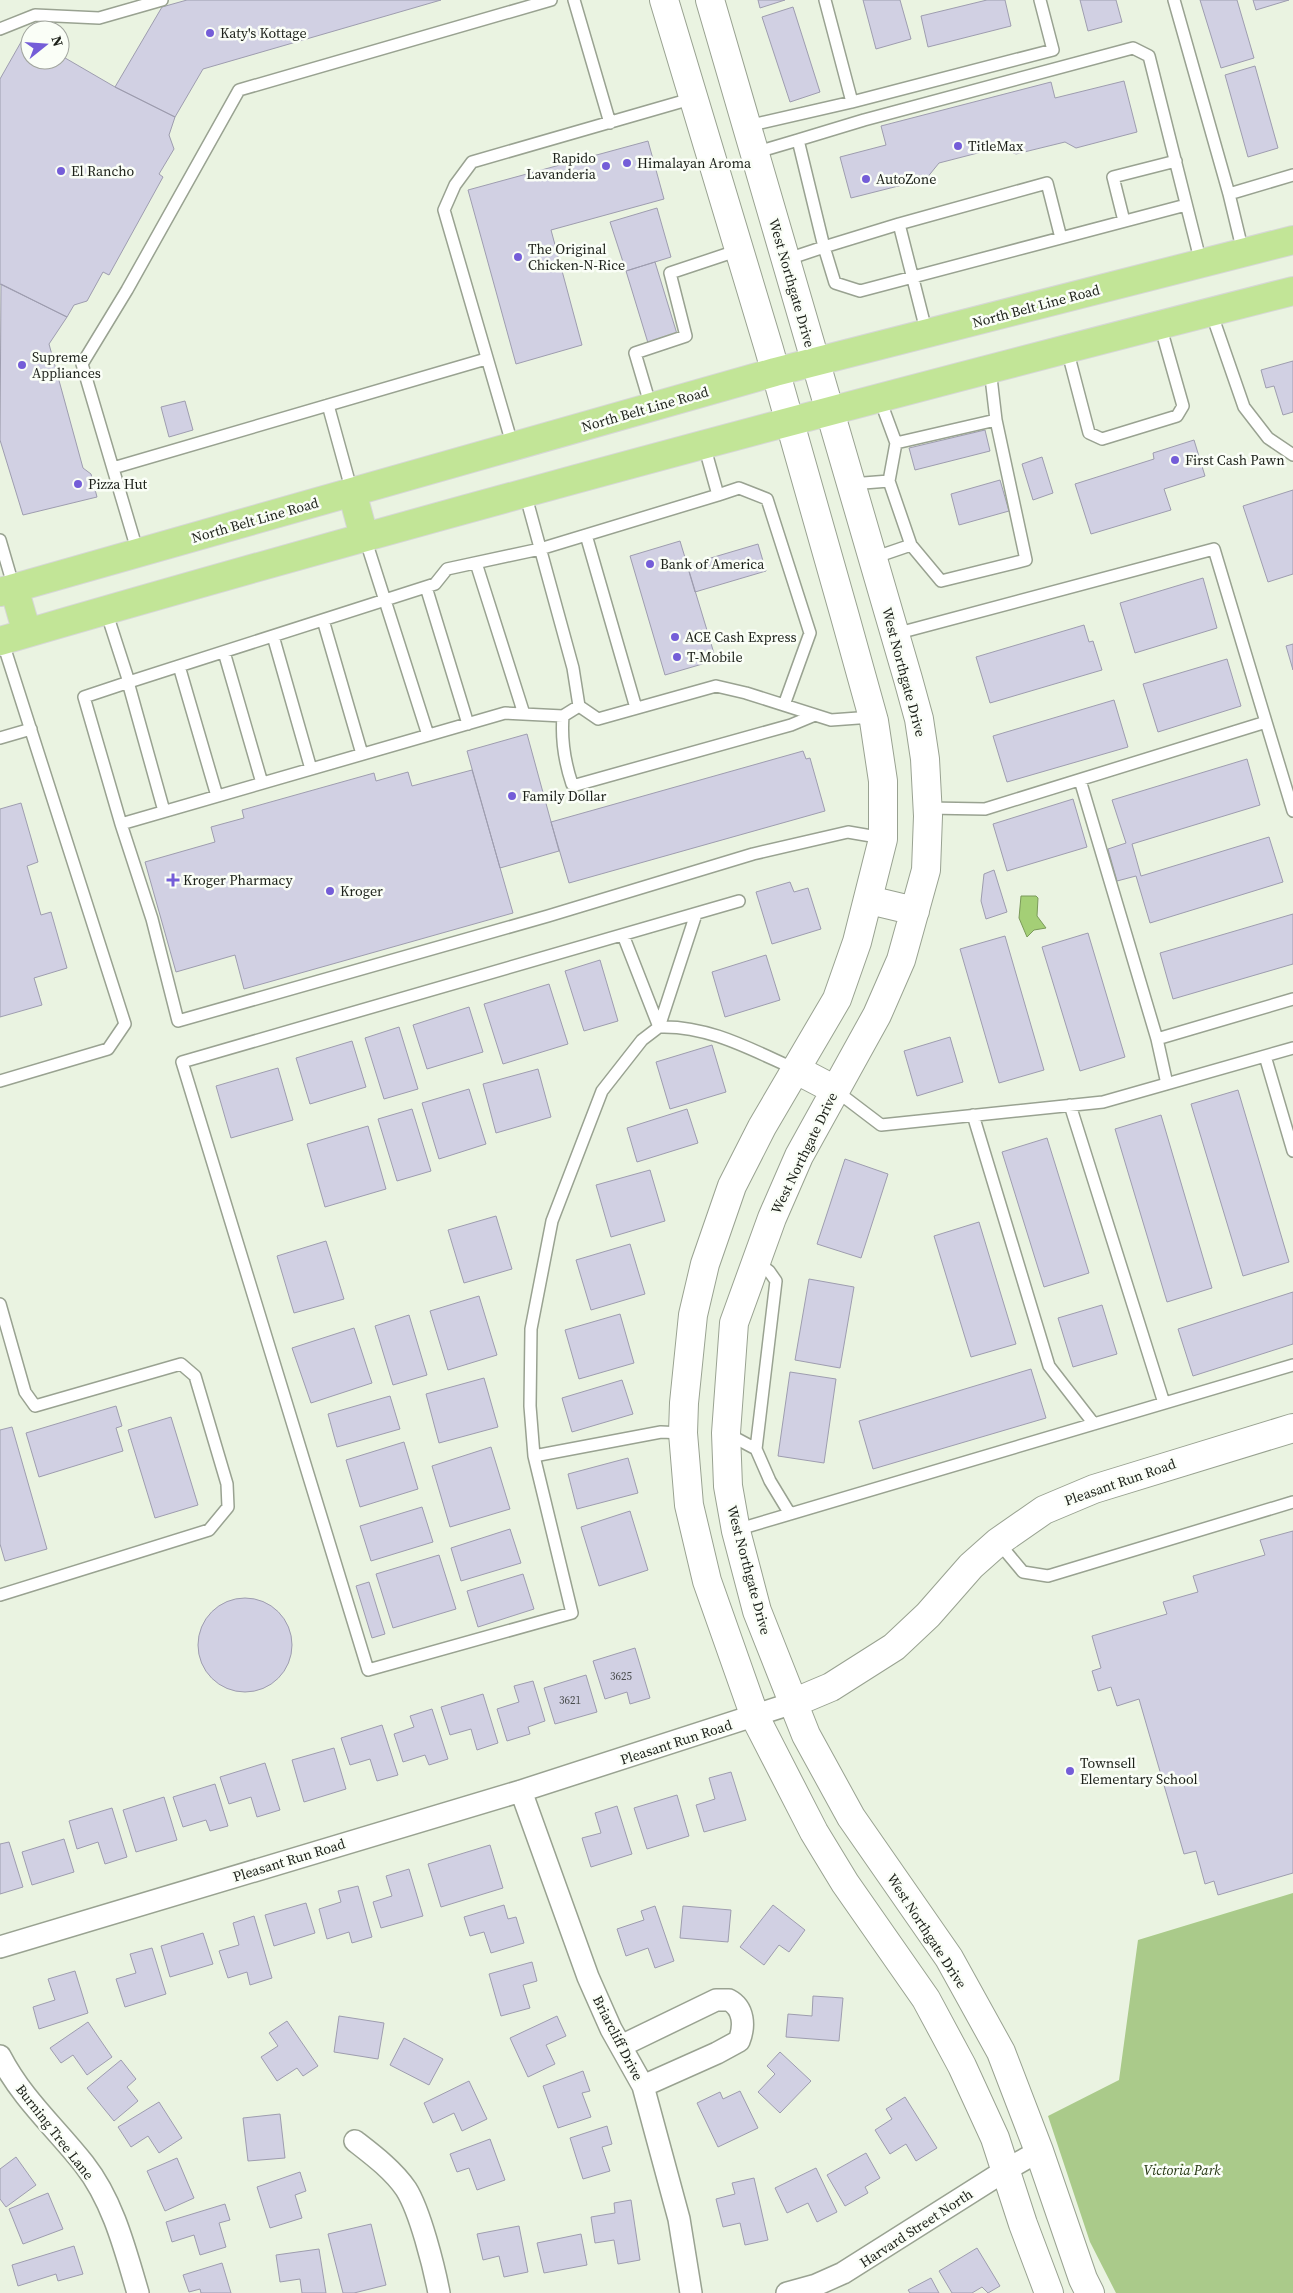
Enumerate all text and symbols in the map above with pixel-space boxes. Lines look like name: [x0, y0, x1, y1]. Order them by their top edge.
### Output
north arrow: [20, 20, 70, 70]
place label: Katy's Kottage: [220, 23, 307, 43]
marker: Katy's Kottage: [204, 27, 216, 39]
text: N: [46, 33, 68, 49]
place label: TitleMax: [968, 136, 1024, 156]
marker: TitleMax: [952, 140, 964, 152]
place label: Rapido Lavanderia: [526, 148, 597, 184]
place label: Himalayan Aroma: [637, 153, 752, 173]
marker: Himalayan Aroma: [621, 157, 633, 169]
marker: Rapido Lavanderia: [600, 160, 612, 172]
place label: El Rancho: [71, 161, 135, 181]
marker: El Rancho: [55, 165, 67, 177]
place label: AutoZone: [876, 169, 936, 189]
marker: AutoZone: [860, 173, 872, 185]
street label: West Northgate Drive: [764, 216, 820, 350]
place label: The Original Chicken-N-Rice: [528, 239, 625, 275]
marker: The Original Chicken-N-Rice: [512, 251, 524, 263]
street label: North Belt Line Road: [970, 279, 1102, 333]
place label: Supreme Appliances: [32, 347, 101, 383]
marker: Supreme Appliances: [16, 359, 28, 371]
street label: North Belt Line Road: [579, 381, 711, 437]
place label: First Cash Pawn: [1185, 450, 1285, 470]
marker: First Cash Pawn: [1169, 454, 1181, 466]
place label: Pizza Hut: [88, 474, 148, 494]
marker: Pizza Hut: [72, 478, 84, 490]
street label: North Belt Line Road: [189, 492, 321, 548]
place label: Bank of America: [660, 554, 765, 574]
marker: Bank of America: [644, 558, 656, 570]
street label: West Northgate Drive: [877, 605, 931, 739]
place label: ACE Cash Express: [685, 627, 797, 647]
marker: ACE Cash Express: [669, 631, 681, 643]
place label: T-Mobile: [687, 647, 743, 667]
marker: T-Mobile: [671, 651, 683, 663]
place label: Family Dollar: [522, 786, 607, 806]
marker: Family Dollar: [506, 790, 518, 802]
place label: Kroger Pharmacy: [183, 870, 293, 890]
marker: Kroger Pharmacy: [167, 874, 179, 886]
place label: Kroger: [340, 881, 383, 901]
marker: Kroger: [324, 885, 336, 897]
street label: West Northgate Drive: [766, 1089, 842, 1217]
street label: Pleasant Run Road: [1062, 1454, 1178, 1510]
street label: West Northgate Drive: [722, 1503, 776, 1637]
house number: 3625: [610, 1669, 632, 1684]
house number: 3621: [559, 1693, 581, 1708]
street label: Pleasant Run Road: [618, 1714, 735, 1770]
place label: Townsell Elementary School: [1080, 1753, 1198, 1789]
marker: Townsell Elementary School: [1064, 1765, 1076, 1777]
street label: Pleasant Run Road: [230, 1833, 348, 1887]
street label: West Northgate Drive: [882, 1870, 972, 1992]
street label: Briarcliff Drive: [588, 1992, 648, 2084]
street label: Burning Tree Lane: [11, 2080, 99, 2184]
park label: Victoria Park: [1143, 2160, 1221, 2180]
street label: Harvard Street North: [856, 2184, 976, 2272]

